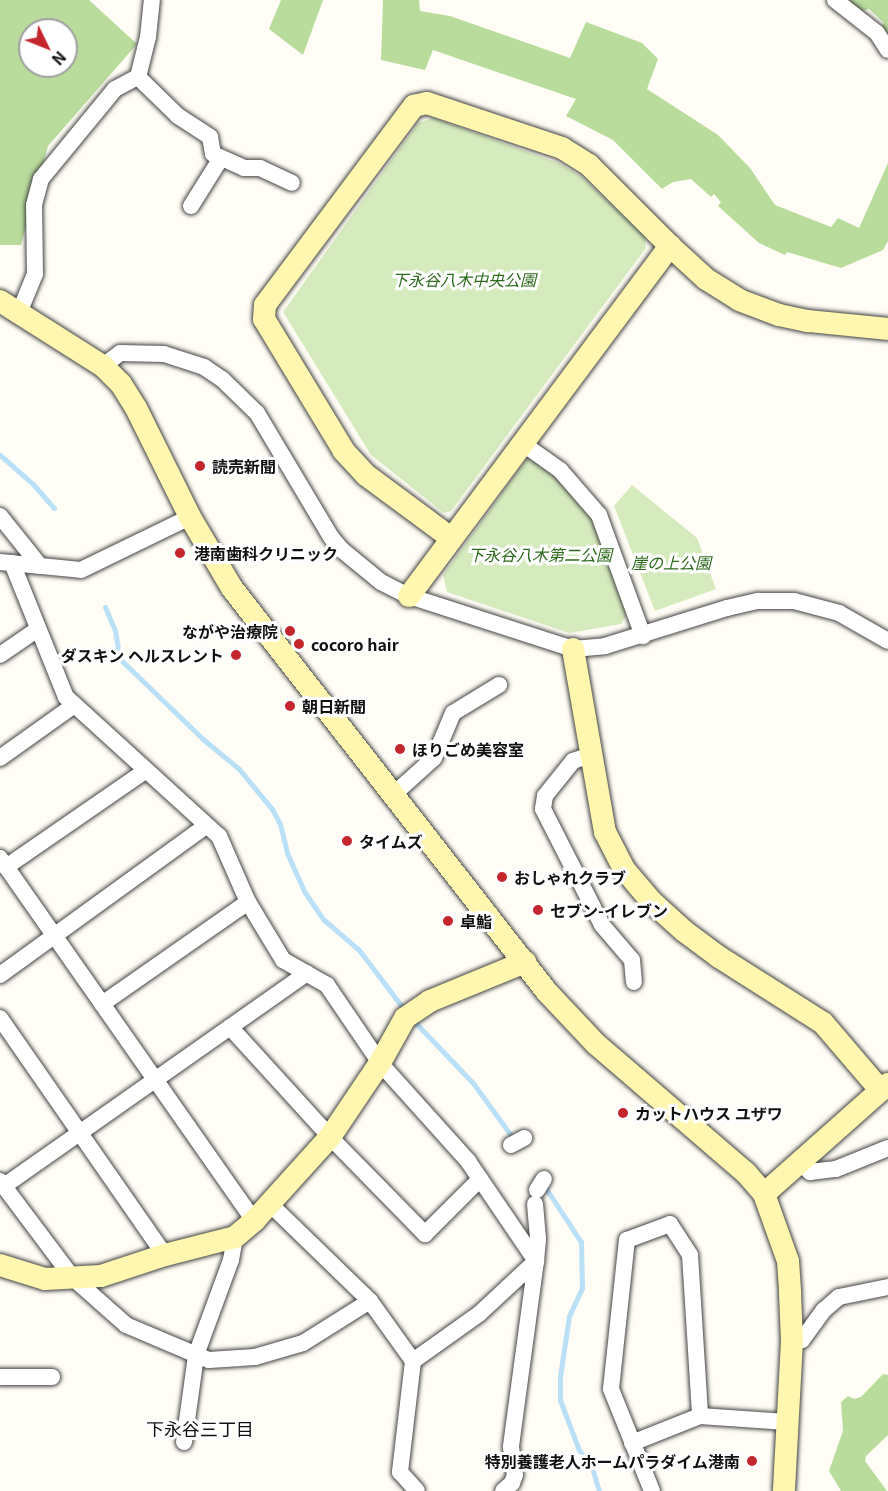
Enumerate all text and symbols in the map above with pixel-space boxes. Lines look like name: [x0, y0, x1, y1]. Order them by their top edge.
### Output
north arrow: [18, 18, 78, 78]
text: N: [47, 46, 73, 71]
park label: 下永谷八木中央公園: [392, 269, 536, 289]
place label: 読売新聞: [212, 456, 276, 476]
marker: 読売新聞: [193, 459, 207, 473]
place label: 港南歯科クリニック: [194, 543, 338, 563]
marker: 港南歯科クリニック: [171, 544, 189, 562]
park label: 下永谷八木第二公園: [468, 544, 612, 564]
park label: 崖の上公園: [631, 552, 711, 572]
place label: ながや治療院: [182, 621, 278, 641]
marker: ながや治療院: [283, 624, 297, 638]
place label: cocoro hair: [311, 634, 399, 654]
marker: cocoro hair: [292, 637, 306, 651]
place label: ダスキン ヘルスレント: [60, 645, 224, 665]
marker: ダスキン ヘルスレント: [229, 648, 243, 662]
place label: 朝日新聞: [302, 696, 366, 716]
marker: 朝日新聞: [283, 699, 297, 713]
place label: ほりごめ美容室: [412, 739, 524, 759]
marker: ほりごめ美容室: [393, 742, 407, 756]
place label: タイムズ: [359, 831, 423, 851]
marker: タイムズ: [340, 834, 354, 848]
place label: おしゃれクラブ: [514, 867, 626, 887]
marker: おしゃれクラブ: [495, 870, 509, 884]
place label: セブン-イレブン: [550, 900, 668, 920]
marker: セブン-イレブン: [531, 903, 545, 917]
place label: 卓鮨: [460, 911, 492, 931]
marker: 卓鮨: [441, 914, 455, 928]
place label: カットハウス ユザワ: [635, 1103, 783, 1123]
marker: カットハウス ユザワ: [616, 1106, 630, 1120]
district label: 下永谷三丁目: [146, 1417, 254, 1439]
place label: 特別養護老人ホームパラダイム港南: [484, 1451, 740, 1471]
marker: 特別養護老人ホームパラダイム港南: [745, 1454, 759, 1468]

